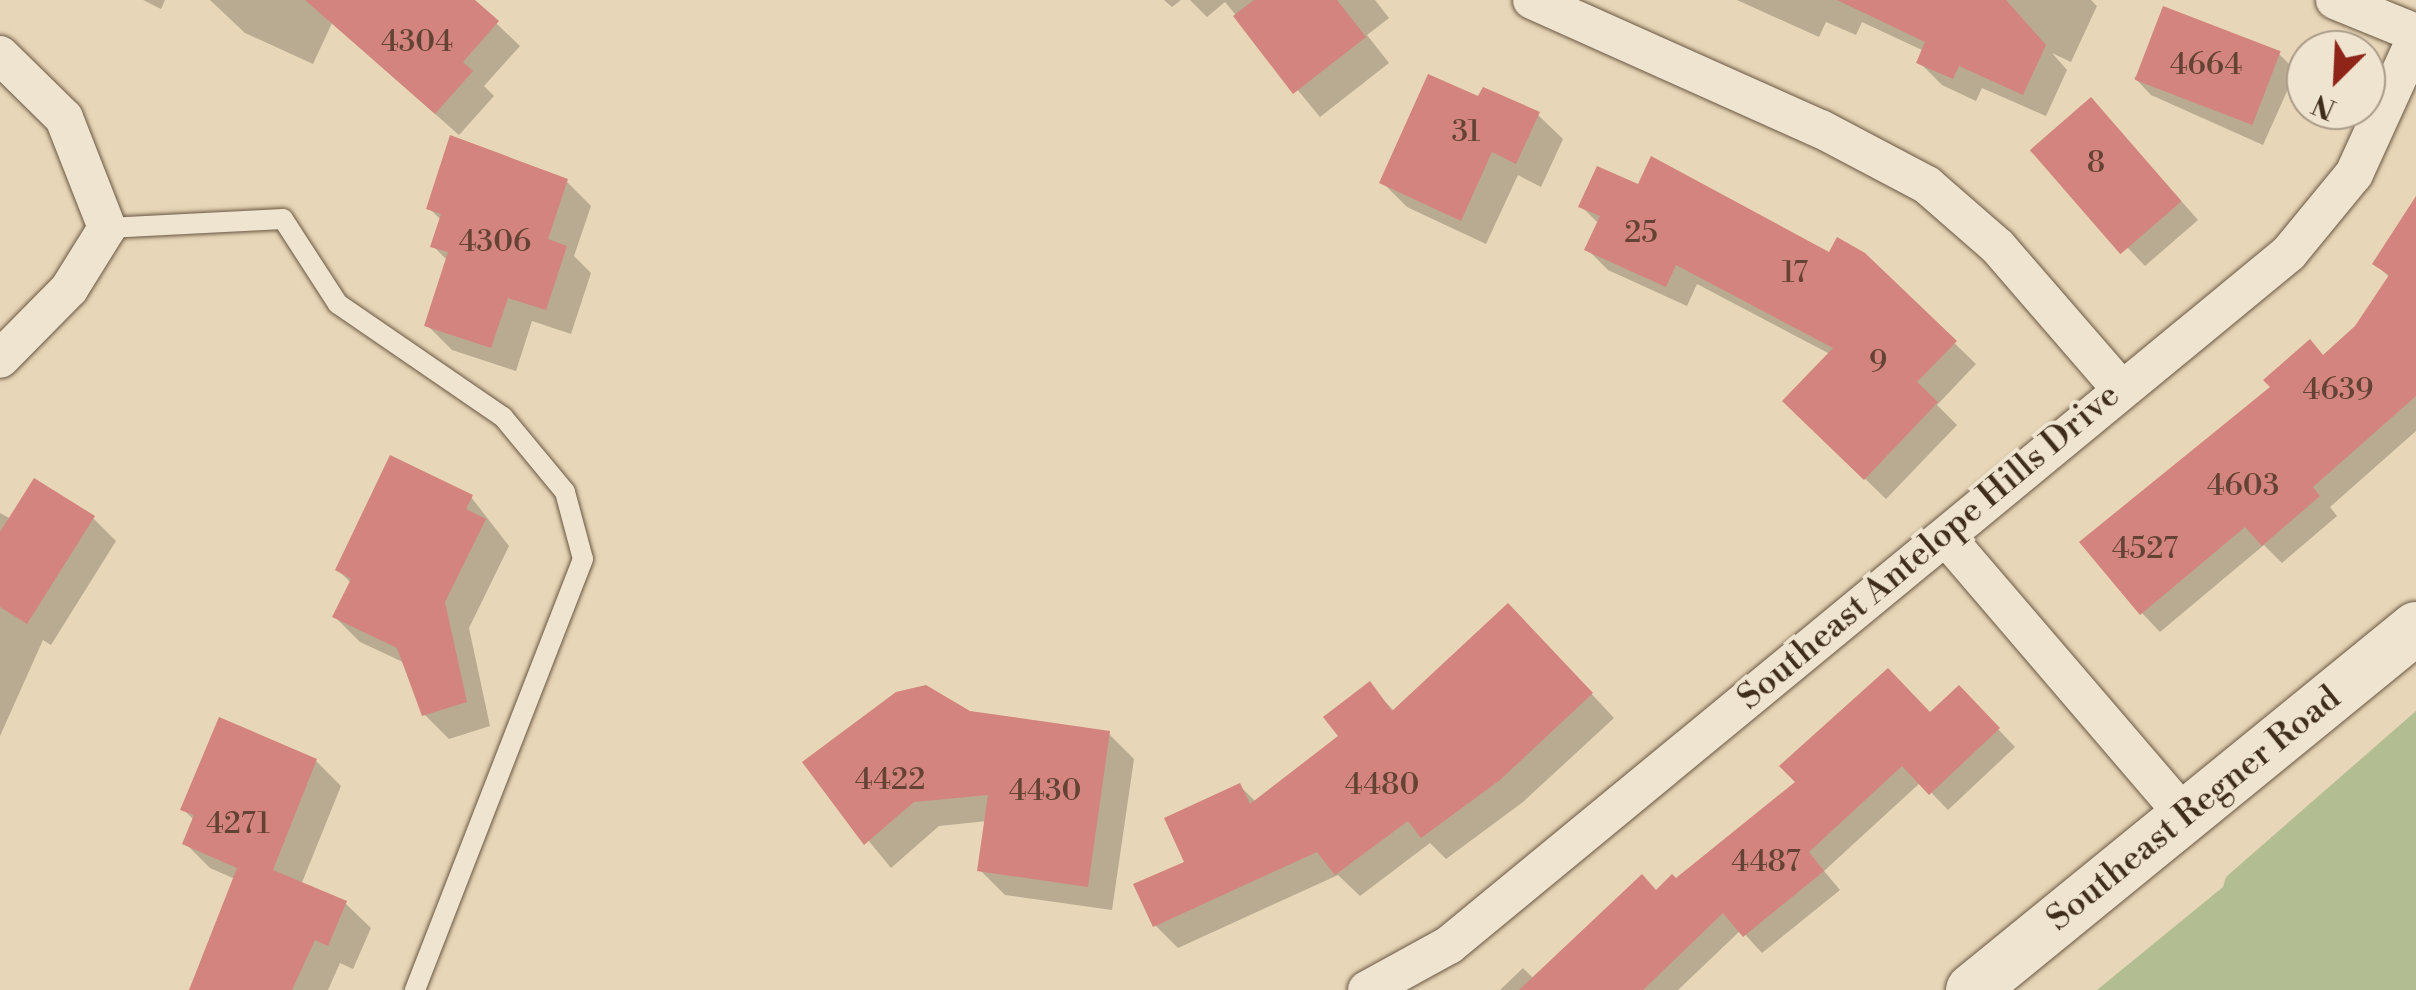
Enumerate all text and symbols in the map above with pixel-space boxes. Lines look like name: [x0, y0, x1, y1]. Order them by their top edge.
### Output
house number: 4304: [381, 24, 453, 60]
north arrow: [2286, 30, 2386, 130]
house number: 4664: [2170, 47, 2242, 83]
text: N: [2307, 86, 2342, 127]
house number: 31: [1452, 114, 1480, 150]
house number: 8: [2087, 145, 2105, 181]
house number: 25: [1624, 215, 1658, 251]
house number: 4306: [459, 224, 531, 260]
house number: 17: [1782, 255, 1808, 291]
house number: 9: [1869, 344, 1887, 380]
house number: 4639: [2303, 372, 2373, 408]
street label: Southeast Antelope Hills Drive: [1729, 375, 2129, 719]
house number: 4603: [2207, 468, 2279, 504]
house number: 4527: [2112, 531, 2178, 567]
street label: Southeast Regner Road: [2039, 678, 2349, 940]
house number: 4422: [855, 762, 925, 798]
house number: 4480: [1345, 767, 1419, 803]
house number: 4430: [1009, 773, 1081, 809]
house number: 4271: [206, 806, 270, 842]
house number: 4487: [1731, 844, 1801, 880]

